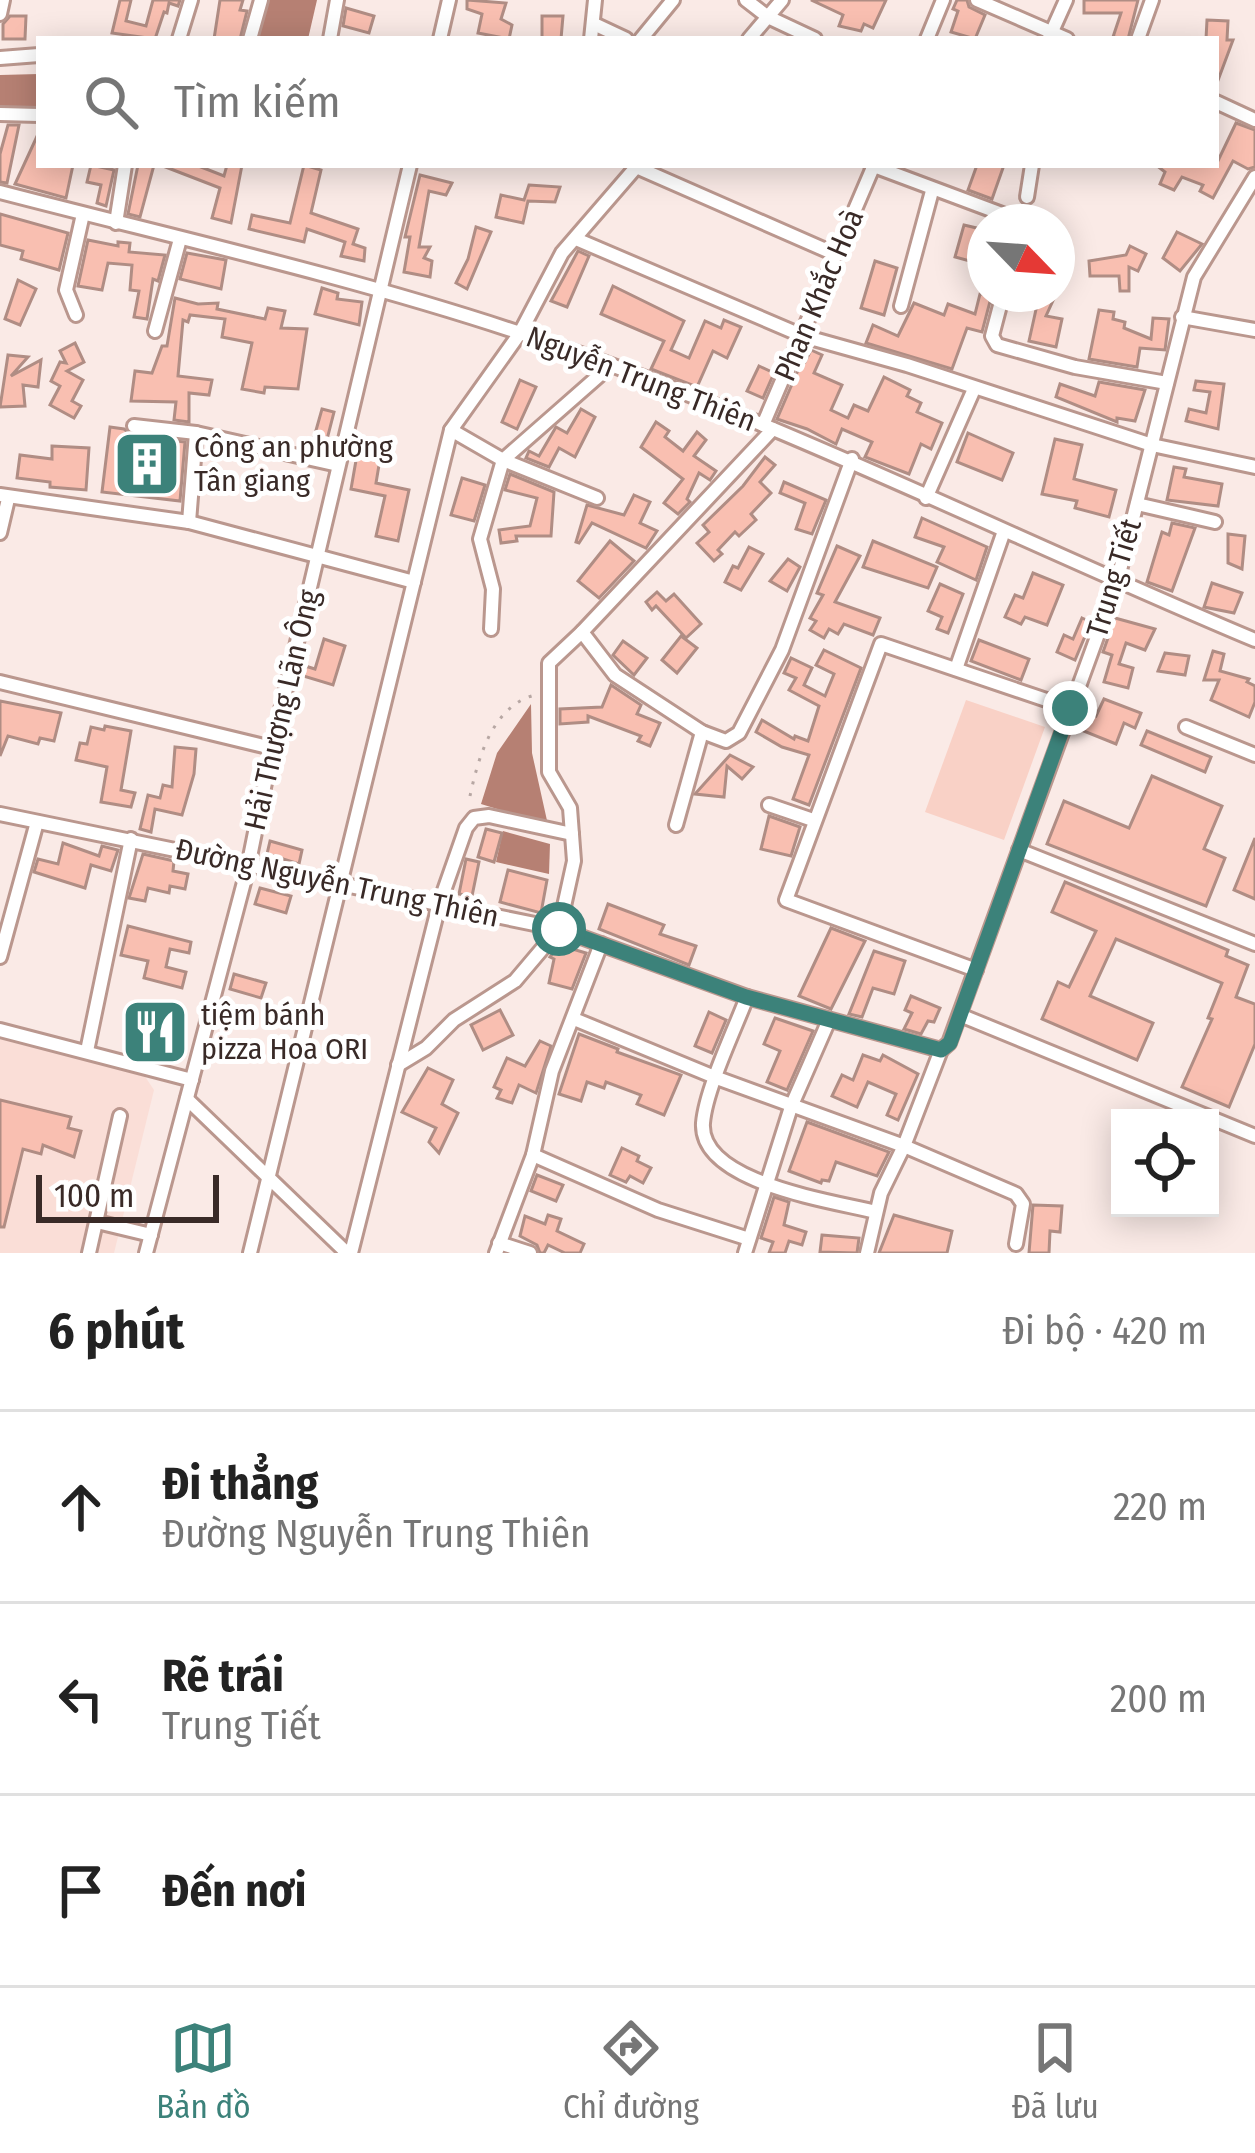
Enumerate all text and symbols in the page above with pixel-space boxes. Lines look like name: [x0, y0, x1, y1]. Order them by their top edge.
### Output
search box: [36, 36, 1219, 168]
icon: search: [78, 69, 144, 135]
text: Tìm kiếm: [174, 75, 341, 129]
street label: Phan Khắc Hoà: [767, 204, 871, 386]
north arrow: [967, 204, 1075, 312]
street label: Nguyễn Trung Thiên: [521, 319, 761, 439]
building icon: Công an phường Tân giang: [112, 429, 182, 499]
place label: Công an phường Tân giang: [194, 429, 394, 499]
street label: Trung Tiết: [1079, 514, 1149, 642]
street label: Hải Thượng Lãn Ông: [237, 585, 327, 834]
route end: [1043, 681, 1097, 735]
street label: Đường Nguyễn Trung Thiên: [172, 831, 502, 935]
route start: [532, 902, 586, 956]
restaurant icon: tiệm bánh pizza Hoa ORI: [120, 997, 190, 1067]
place label: tiệm bánh pizza Hoa ORI: [201, 997, 368, 1067]
map controls: [1111, 1109, 1219, 1217]
button: locate: [1111, 1109, 1219, 1217]
scale bar: [36, 1169, 219, 1222]
text: 100 m: [54, 1176, 134, 1216]
text: 6 phút: [48, 1300, 184, 1362]
text: Đi bộ · 420 m: [1002, 1308, 1207, 1354]
text: Đi thẳng: [162, 1457, 318, 1511]
icon: ahead: [48, 1474, 114, 1540]
text: 220 m: [1113, 1484, 1207, 1530]
text: Đường Nguyễn Trung Thiên: [162, 1511, 591, 1557]
text: Rẽ trái: [162, 1649, 284, 1703]
icon: left: [48, 1666, 114, 1732]
text: 200 m: [1110, 1676, 1207, 1722]
text: Trung Tiết: [162, 1703, 321, 1749]
icon: arrive: [48, 1858, 114, 1924]
text: Đến nơi: [162, 1864, 306, 1918]
tab: Bản đồ: [156, 2015, 251, 2127]
tab: Chỉ đường: [563, 2015, 699, 2127]
tab: Đã lưu: [1011, 2015, 1099, 2127]

